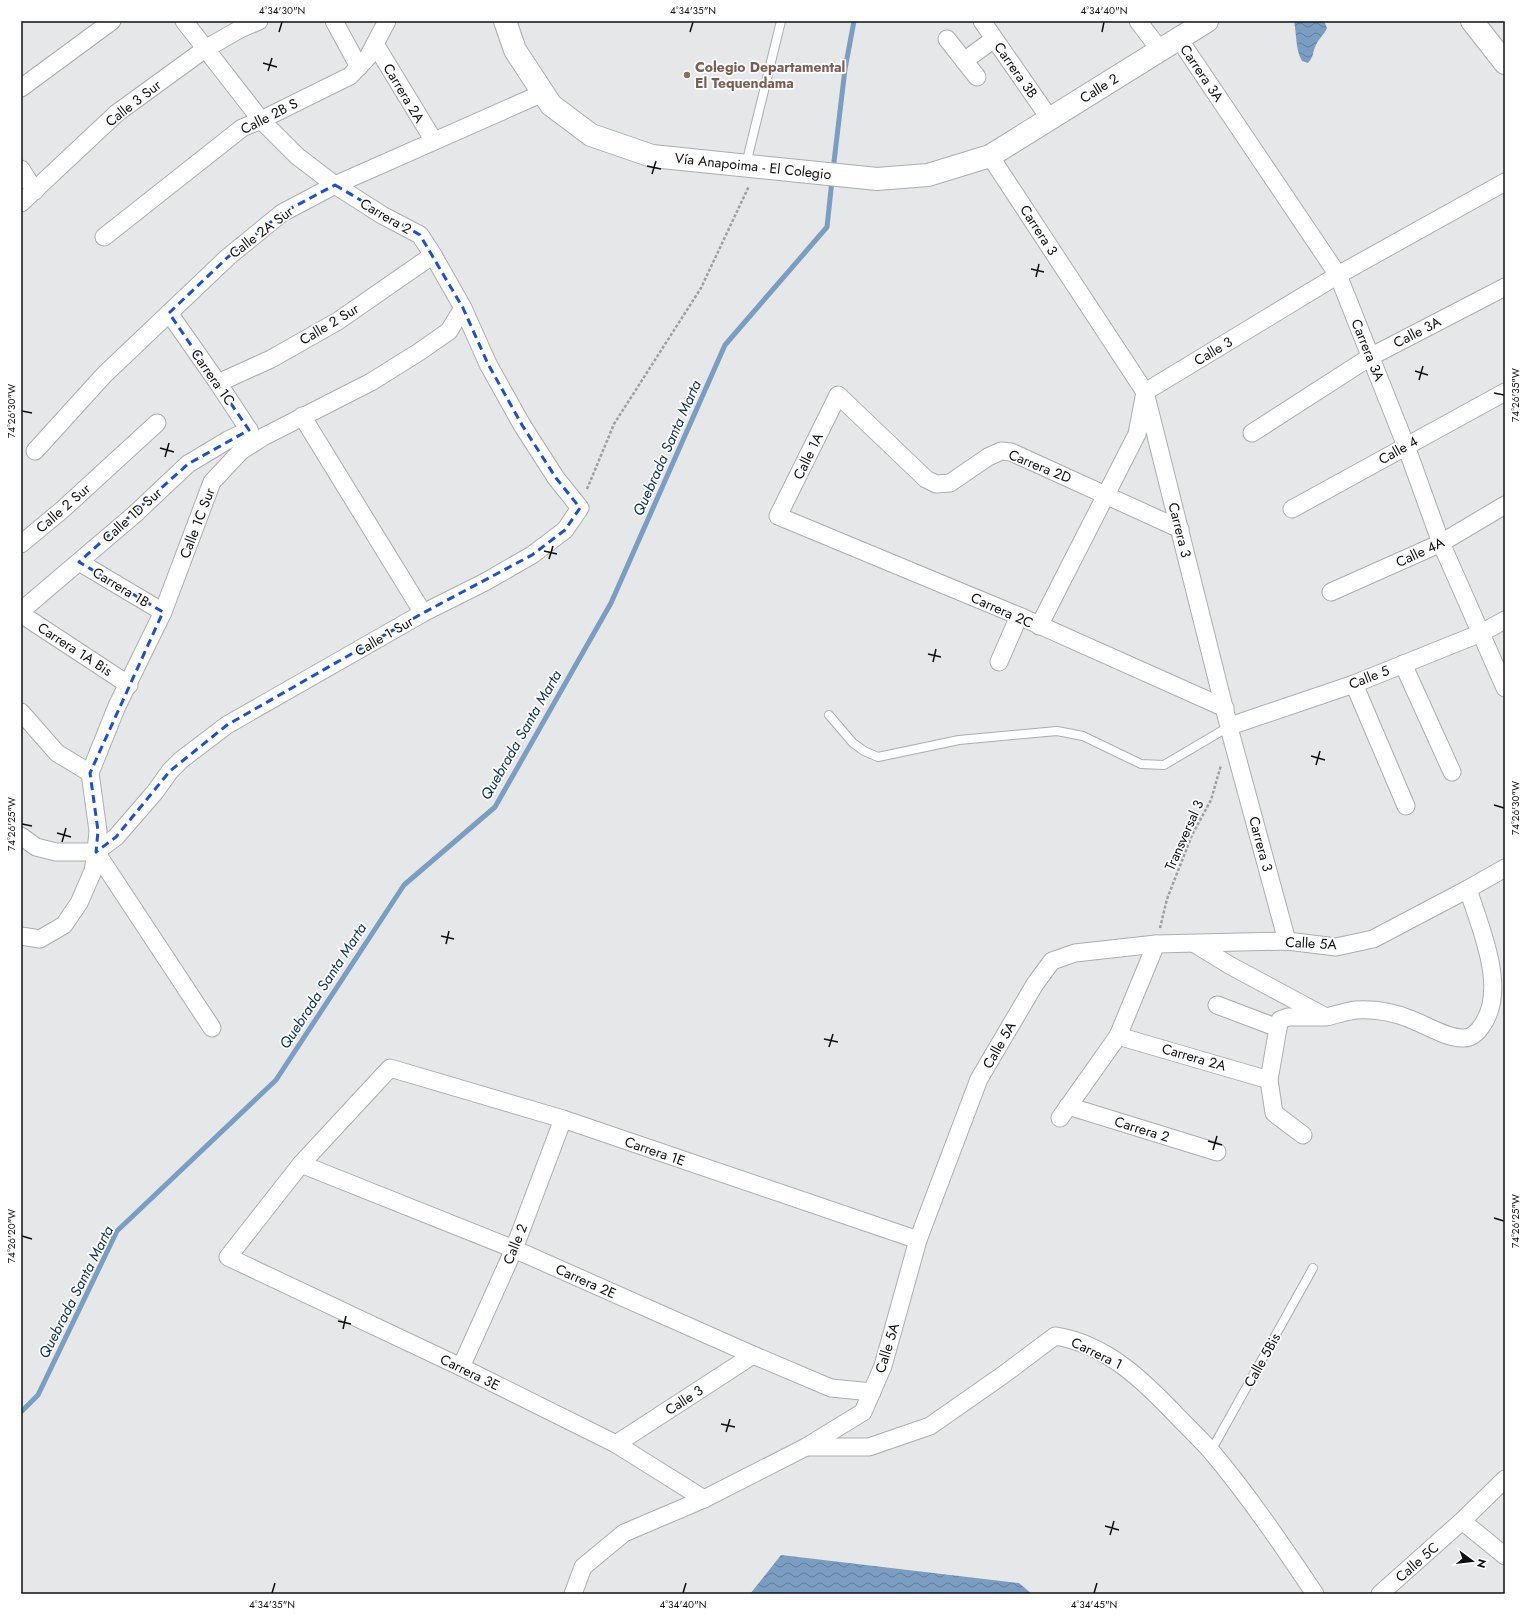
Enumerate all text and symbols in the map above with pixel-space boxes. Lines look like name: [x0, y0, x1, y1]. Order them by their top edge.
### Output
text: 4°34'30"N: [259, 3, 305, 18]
text: 4°34'35"N: [670, 3, 716, 18]
text: 4°34'40"N: [1081, 3, 1127, 18]
street label: Carrera 3B: [989, 38, 1043, 102]
street label: Carrera 3A: [1175, 40, 1229, 106]
place label: Colegio Departamental El Tequendama: [695, 57, 845, 93]
street label: Carrera 2A: [378, 60, 430, 127]
street label: Calle 2: [1076, 68, 1122, 108]
marker: Colegio Departamental El Tequendama: [682, 70, 692, 80]
street label: Calle 3 Sur: [101, 75, 165, 131]
street label: Calle 2B S: [237, 93, 301, 139]
street label: Vía Anapoima - El Colegio: [674, 148, 833, 184]
street label: Carrera 2: [356, 193, 416, 239]
street label: Calle 2A Sur: [225, 201, 297, 263]
street label: Carrera 3: [1015, 201, 1063, 259]
street label: Calle 2 Sur: [295, 298, 363, 350]
street label: Calle 3A: [1390, 311, 1445, 352]
street label: Carrera 3A: [1346, 316, 1390, 385]
street label: Calle 3: [1190, 331, 1236, 370]
street label: Carrera 1C: [186, 345, 240, 409]
text: 74°26'35"W: [1508, 368, 1523, 422]
water label: Quebrada Santa Marta: [627, 376, 707, 519]
text: 74°26'30"W: [4, 384, 19, 438]
street label: Calle 1A: [788, 429, 828, 483]
street label: Calle 4: [1375, 431, 1421, 469]
street label: Carrera 2D: [1006, 444, 1074, 488]
street label: Calle 2 Sur: [31, 479, 95, 537]
street label: Calle 1D Sur: [98, 483, 166, 547]
street label: Calle 1C Sur: [174, 485, 220, 561]
street label: Carrera 3: [1163, 500, 1197, 560]
street label: Calle 4A: [1392, 532, 1448, 572]
street label: Carrera 1B: [89, 562, 153, 612]
street label: Carrera 2C: [968, 587, 1036, 633]
street label: Calle 1 Sur: [351, 611, 417, 661]
street label: Carrera 1A Bis: [34, 617, 117, 681]
street label: Calle 5: [1346, 660, 1392, 694]
water label: Quebrada Santa Marta: [475, 665, 567, 804]
text: 74°26'30"W: [1508, 781, 1523, 835]
street label: Transversal 3: [1160, 796, 1209, 873]
text: 74°26'25"W: [4, 797, 19, 851]
street label: Carrera 3: [1244, 814, 1278, 874]
water label: Quebrada Santa Marta: [274, 918, 372, 1053]
street label: Calle 5A: [1285, 932, 1338, 954]
street label: Calle 5A: [978, 1017, 1021, 1072]
street label: Carrera 2A: [1160, 1038, 1229, 1076]
street label: Carrera 2: [1112, 1111, 1172, 1147]
street label: Carrera 1E: [622, 1131, 688, 1171]
text: 74°26'25"W: [1508, 1194, 1523, 1248]
text: 74°26'20"W: [4, 1209, 19, 1263]
water label: Quebrada Santa Marta: [33, 1221, 119, 1362]
street label: Calle 2: [498, 1221, 532, 1267]
street label: Carrera 2E: [553, 1259, 619, 1303]
street label: Calle 5A: [870, 1320, 904, 1375]
street label: Calle 5Bis: [1239, 1329, 1285, 1391]
street label: Carrera 1: [1068, 1332, 1126, 1374]
street label: Carrera 3E: [437, 1349, 503, 1395]
street label: Calle 3: [661, 1380, 707, 1420]
street label: Calle 5C: [1391, 1538, 1443, 1586]
north arrow: [1452, 1541, 1492, 1581]
text: N: [1473, 1557, 1491, 1570]
text: 4°34'35"N: [249, 1597, 295, 1612]
text: 4°34'40"N: [660, 1597, 706, 1612]
text: 4°34'45"N: [1071, 1597, 1117, 1612]

